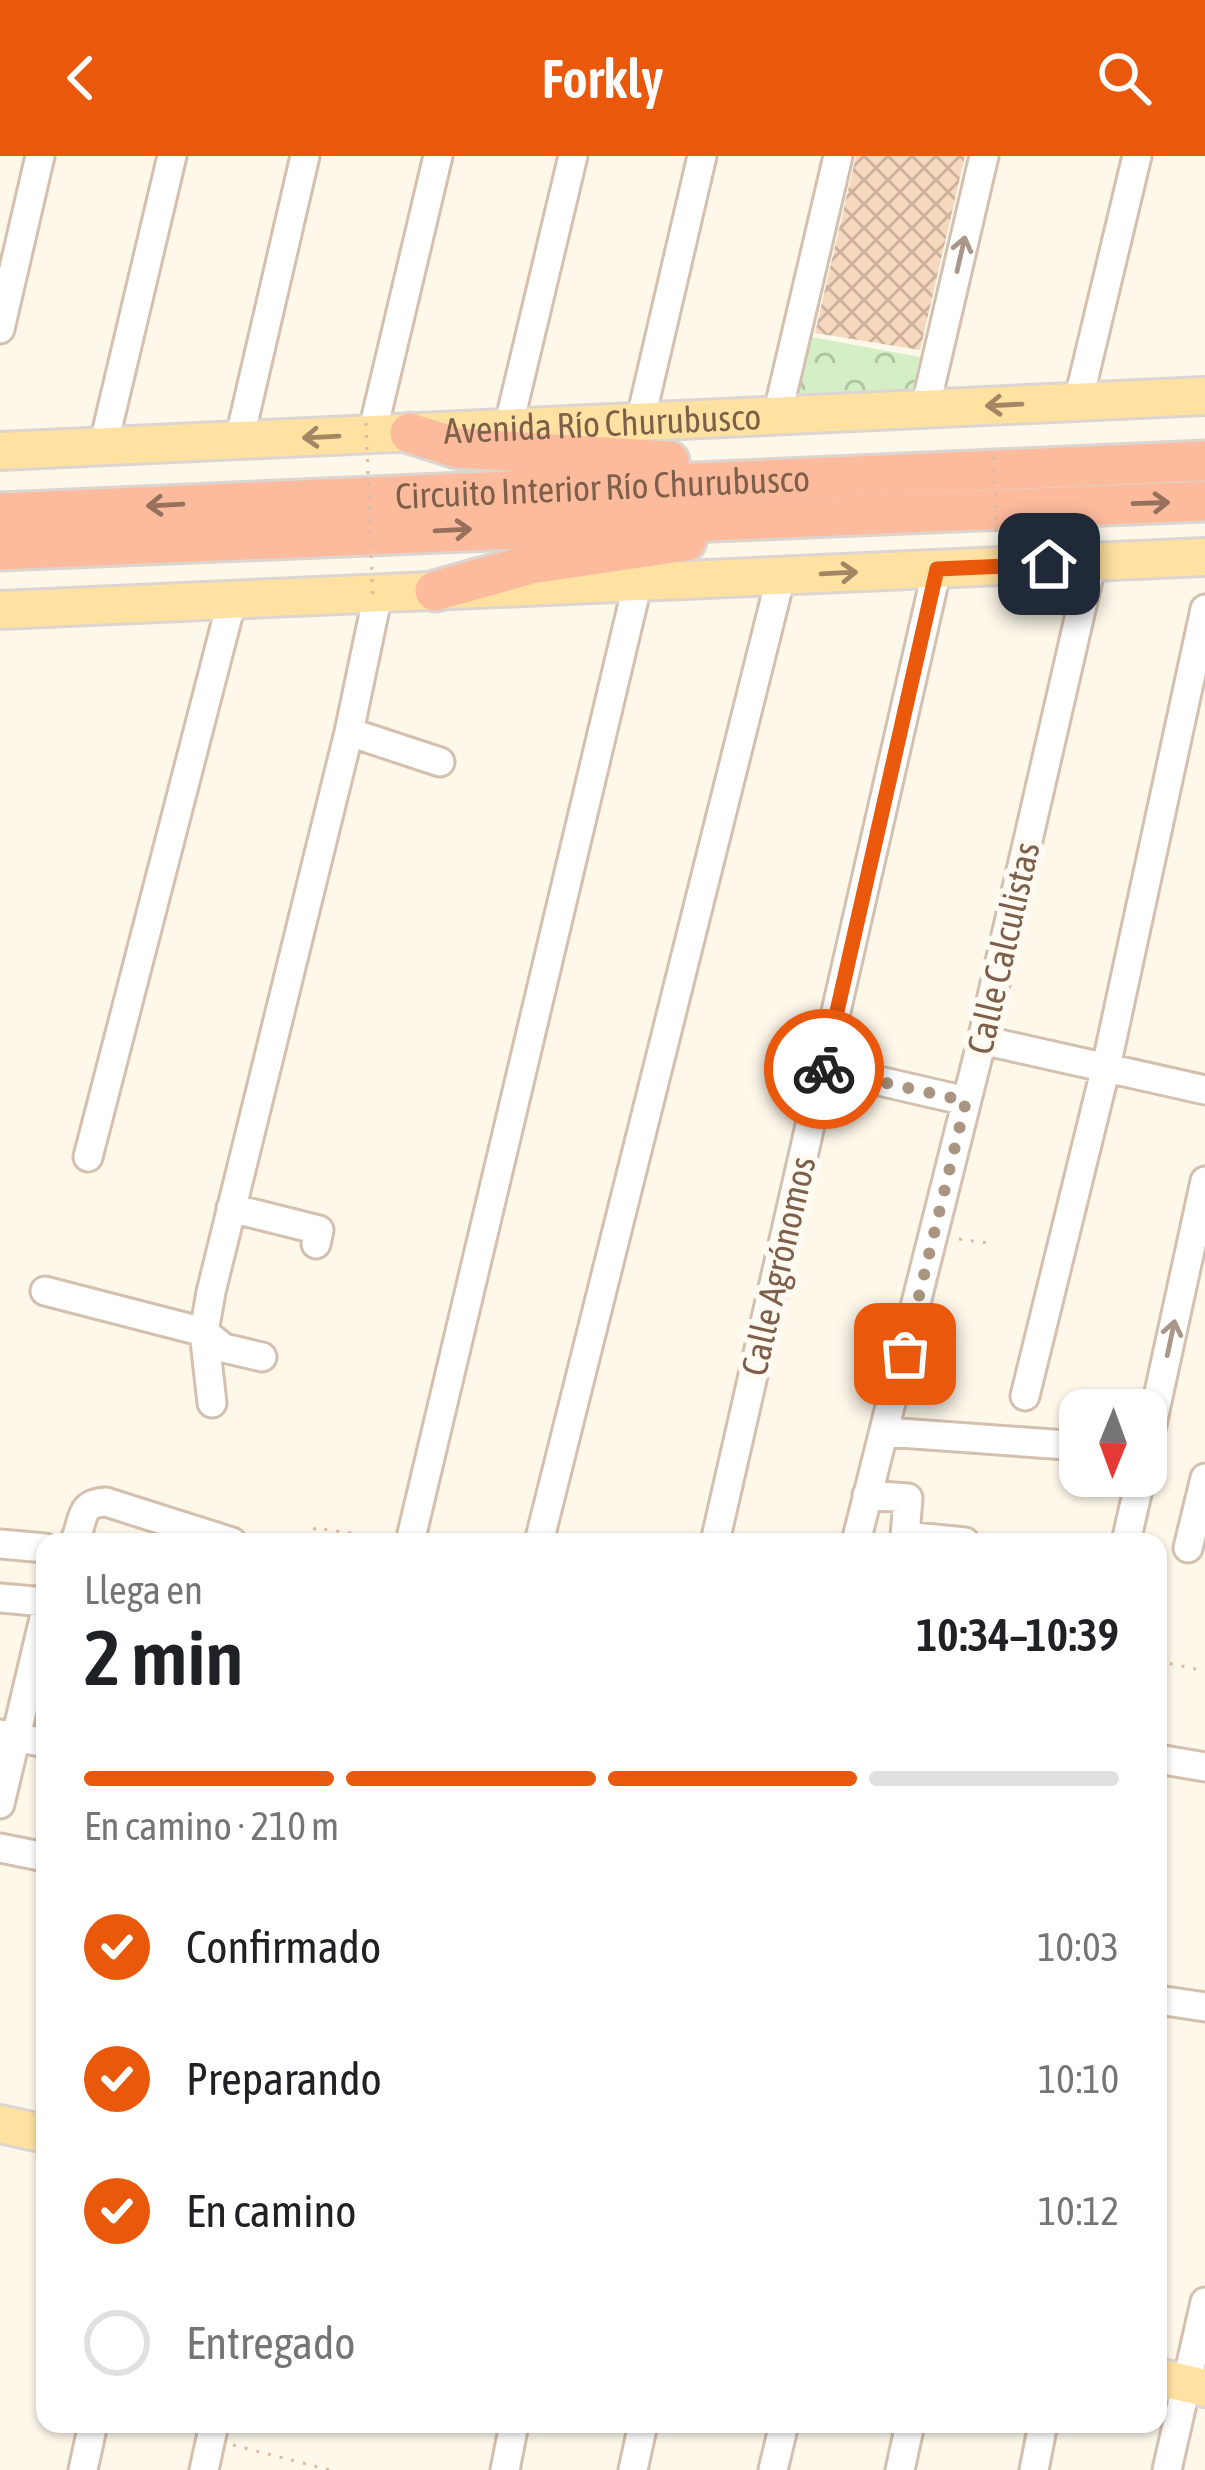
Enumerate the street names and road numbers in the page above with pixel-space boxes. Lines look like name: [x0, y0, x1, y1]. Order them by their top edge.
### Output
street label: Avenida Río Churubusco: [443, 395, 762, 452]
street label: Circuito Interior Río Churubusco: [394, 457, 811, 517]
street label: Calle Calculistas: [958, 838, 1048, 1058]
street label: Calle Agrónomos: [732, 1152, 824, 1380]

